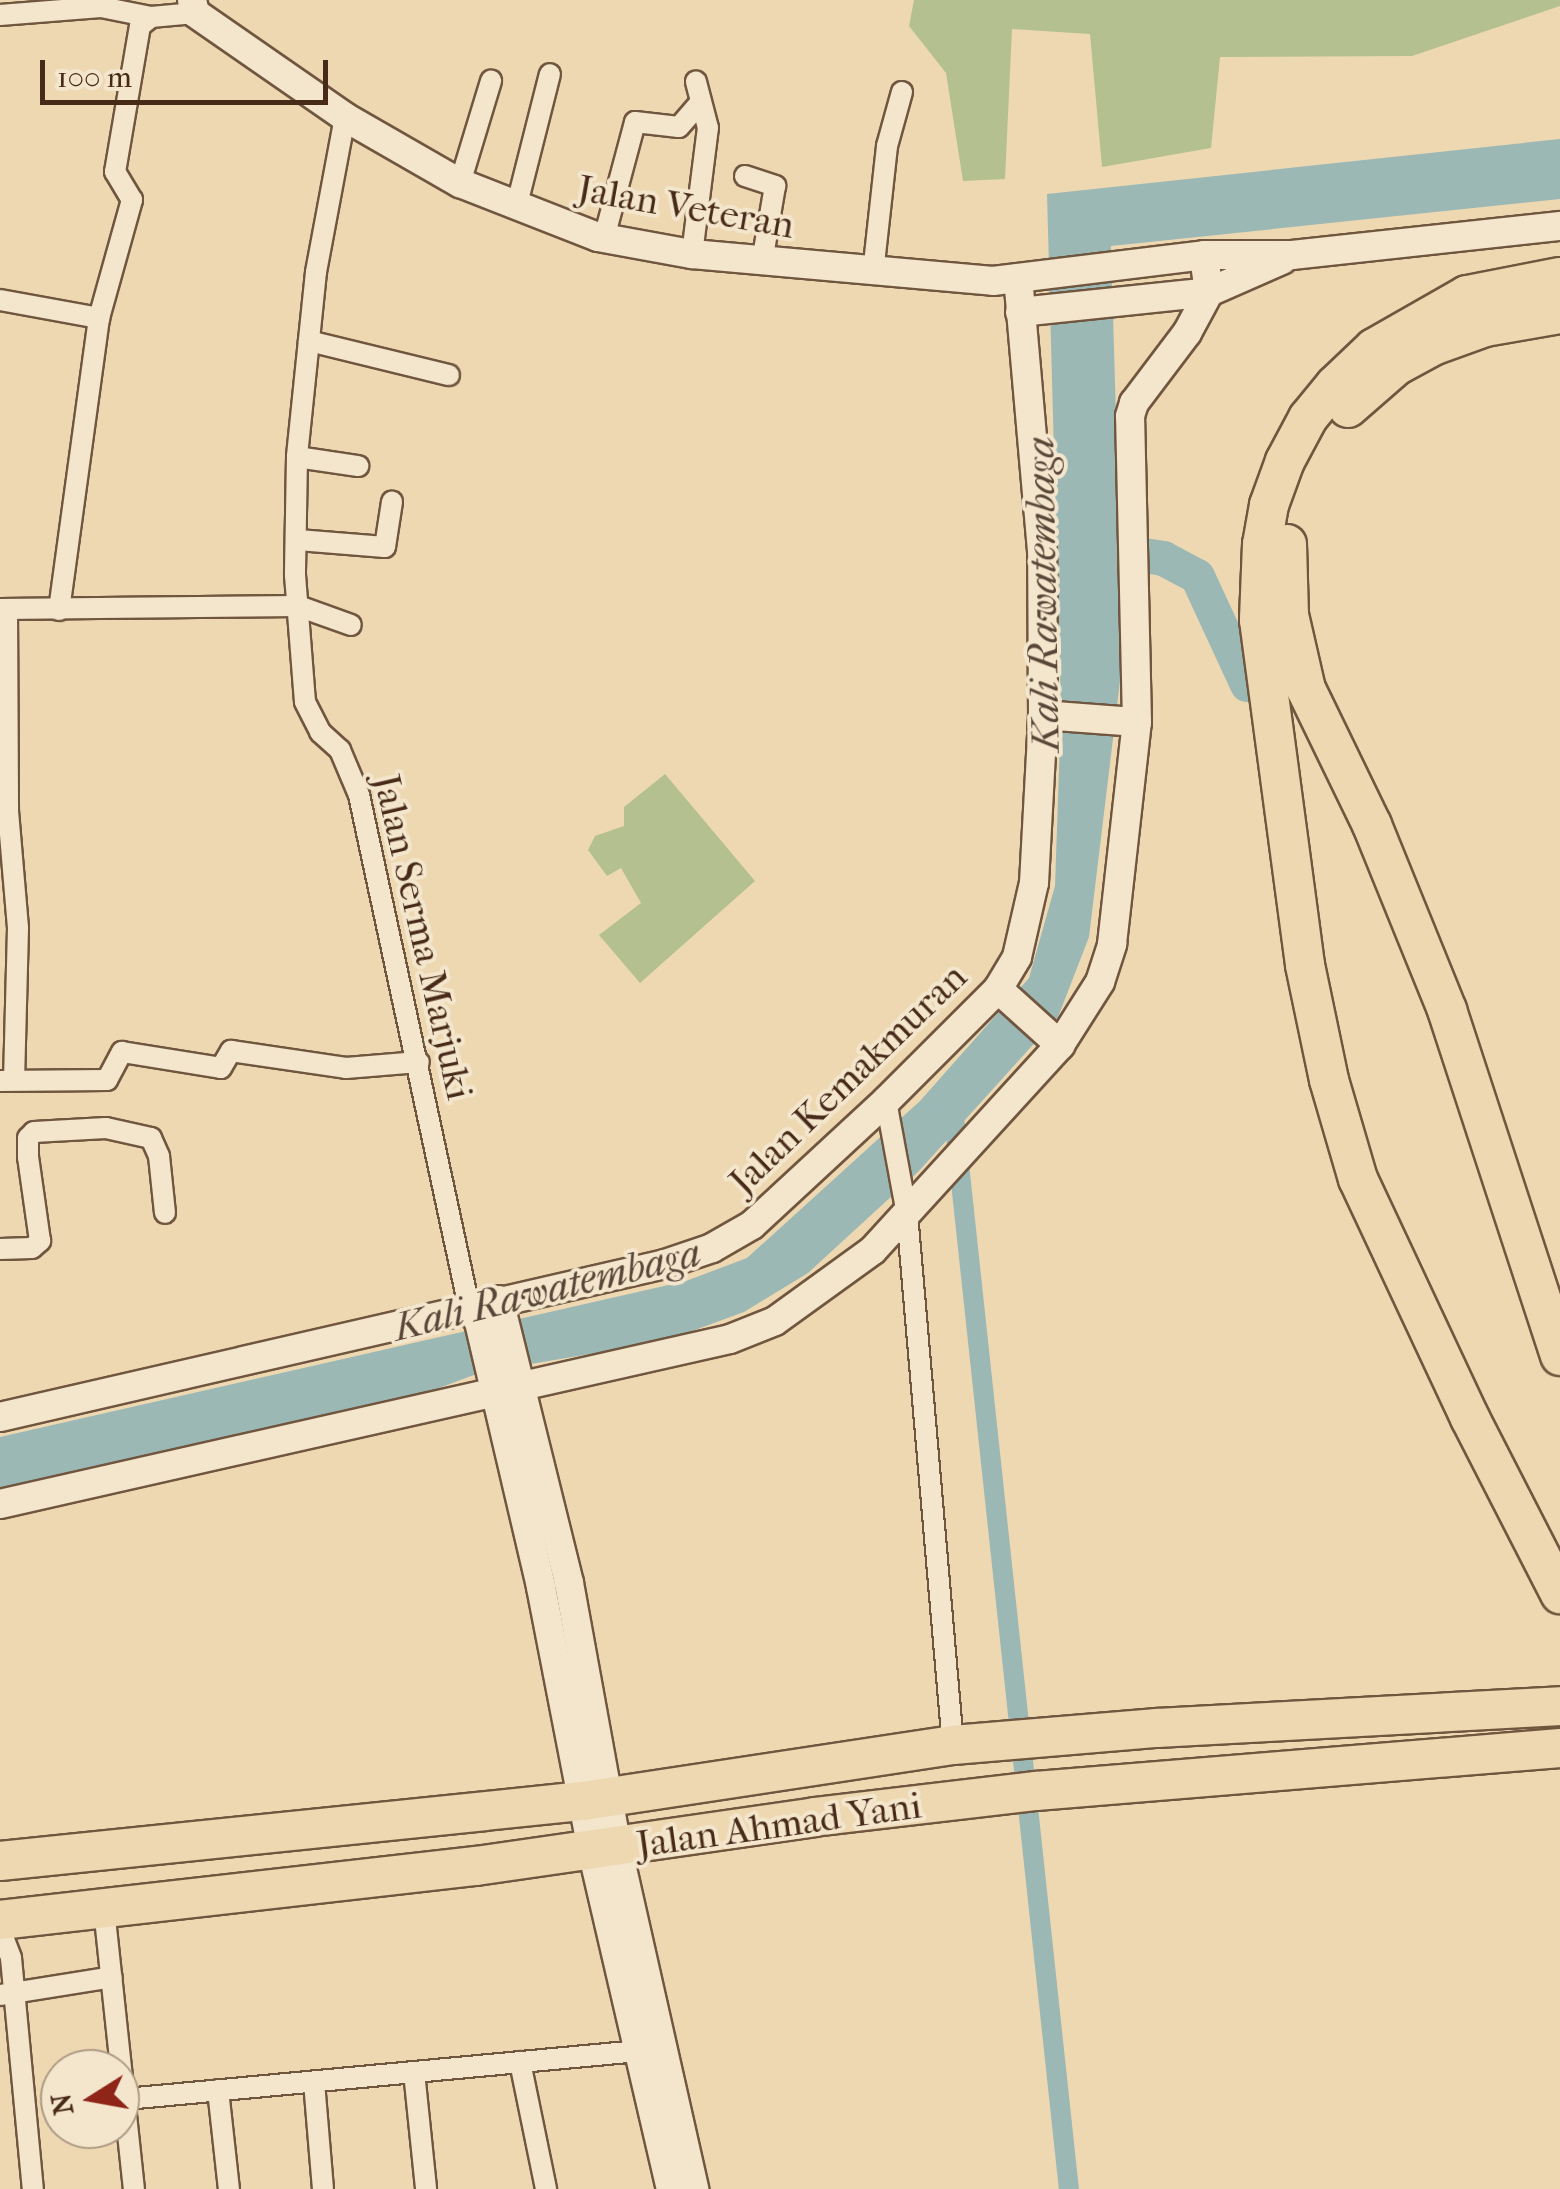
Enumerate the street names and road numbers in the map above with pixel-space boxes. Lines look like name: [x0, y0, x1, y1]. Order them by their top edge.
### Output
street label: Jalan Veteran: [574, 166, 798, 248]
street label: Jalan Serma Marjuki: [363, 770, 483, 1104]
street label: Jalan Kemakmuran: [720, 954, 976, 1204]
street label: Jalan Ahmad Yani: [634, 1782, 924, 1868]

